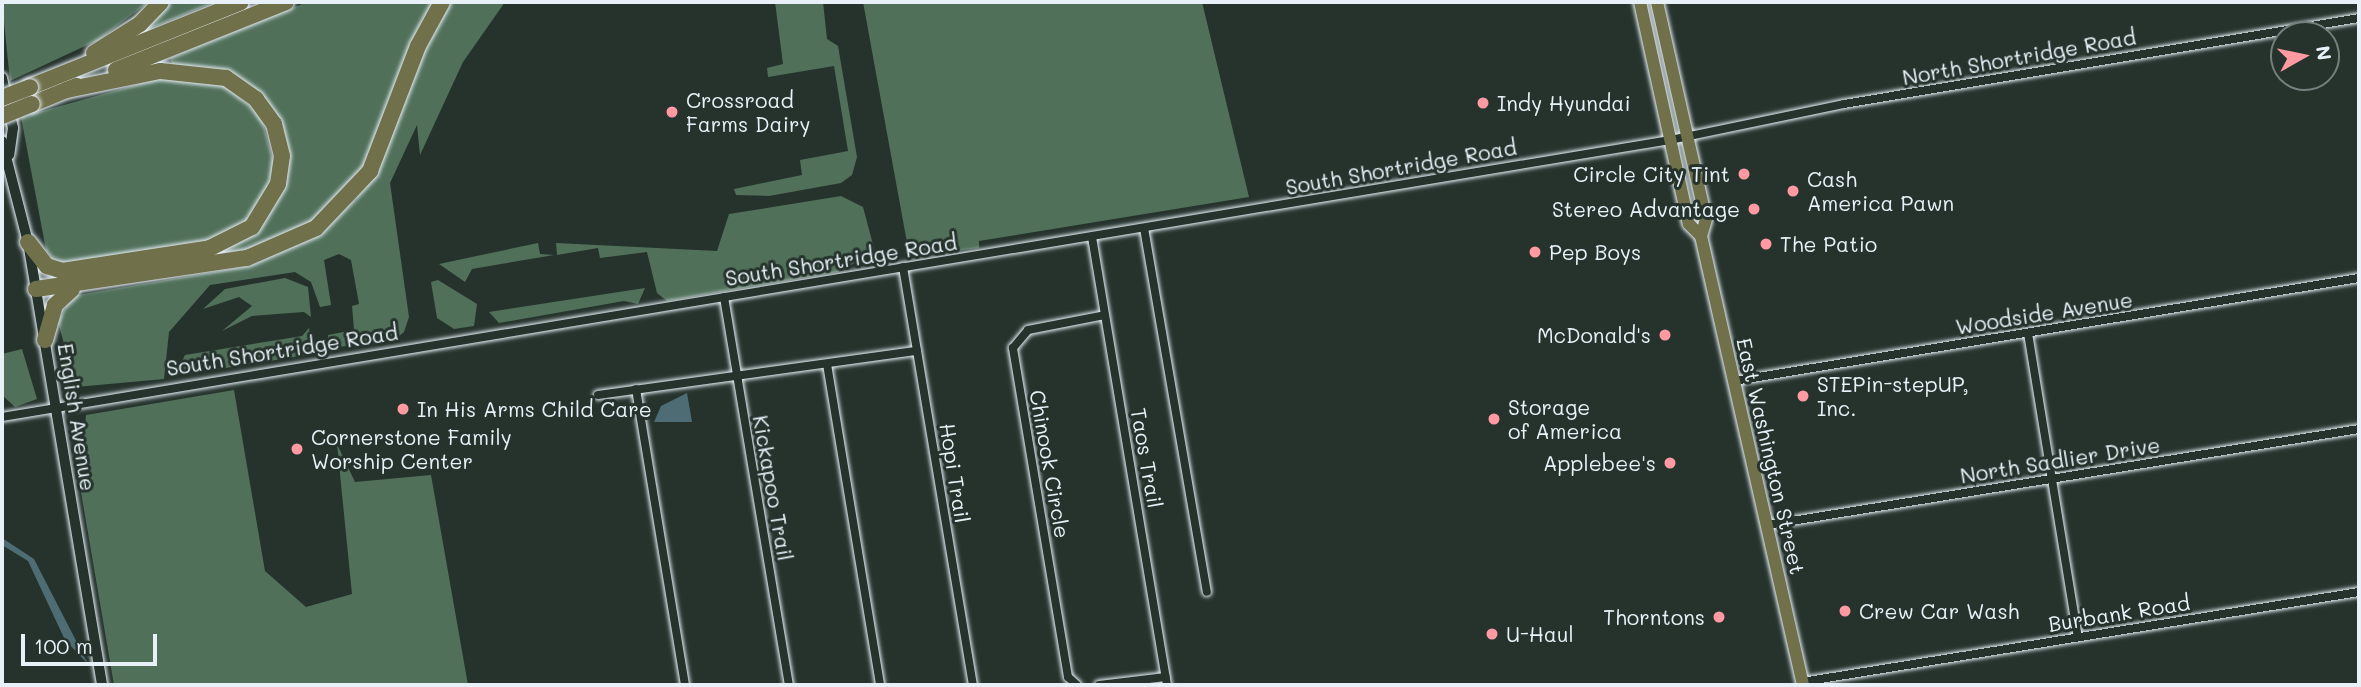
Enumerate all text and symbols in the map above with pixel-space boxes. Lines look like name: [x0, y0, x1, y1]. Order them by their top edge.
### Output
north arrow: [2270, 21, 2340, 91]
street label: North Shortridge Road: [1900, 24, 2138, 90]
text: N: [2311, 44, 2338, 62]
place label: Crossroad Farms Dairy: [686, 87, 810, 137]
place label: Indy Hyundai: [1497, 90, 1631, 116]
marker: Indy Hyundai: [1475, 95, 1491, 111]
marker: Crossroad Farms Dairy: [664, 104, 680, 120]
street label: South Shortridge Road: [1284, 134, 1518, 200]
place label: Circle City Tint: [1573, 161, 1730, 187]
marker: Circle City Tint: [1736, 166, 1752, 182]
place label: Cash America Pawn: [1807, 166, 1954, 216]
marker: Cash America Pawn: [1785, 183, 1801, 199]
place label: Stereo Advantage: [1552, 196, 1740, 222]
marker: Stereo Advantage: [1746, 201, 1762, 217]
street label: South Shortridge Road: [723, 229, 959, 291]
place label: The Patio: [1780, 231, 1877, 257]
marker: The Patio: [1758, 236, 1774, 252]
place label: Pep Boys: [1549, 239, 1641, 265]
marker: Pep Boys: [1527, 244, 1543, 260]
street label: Woodside Avenue: [1954, 287, 2134, 339]
street label: South Shortridge Road: [164, 319, 400, 381]
place label: McDonald's: [1537, 322, 1651, 348]
marker: McDonald's: [1657, 327, 1673, 343]
street label: East Washington Street: [1732, 335, 1810, 577]
street label: English Avenue: [53, 341, 101, 493]
place label: STEPin-stepUP, Inc.: [1817, 371, 1969, 421]
street label: Chinook Circle: [1025, 388, 1075, 540]
marker: STEPin-stepUP, Inc.: [1795, 388, 1811, 404]
place label: Storage of America: [1508, 394, 1622, 444]
place label: In His Arms Child Care: [417, 396, 652, 422]
marker: In His Arms Child Care: [395, 401, 411, 417]
street label: Taos Trail: [1126, 406, 1168, 510]
marker: Storage of America: [1486, 411, 1502, 427]
street label: Kickapoo Trail: [748, 413, 798, 563]
street label: Hopi Trail: [935, 421, 975, 525]
place label: Cornerstone Family Worship Center: [311, 424, 512, 474]
street label: North Sadlier Drive: [1958, 432, 2162, 488]
marker: Cornerstone Family Worship Center: [289, 441, 305, 457]
place label: Applebee's: [1543, 450, 1656, 476]
marker: Applebee's: [1662, 455, 1678, 471]
street label: Burbank Road: [2046, 589, 2192, 637]
place label: Crew Car Wash: [1859, 598, 2019, 624]
marker: Crew Car Wash: [1837, 603, 1853, 619]
place label: Thorntons: [1603, 604, 1705, 630]
marker: Thorntons: [1711, 609, 1727, 625]
scale bar: [24, 620, 161, 664]
place label: U-Haul: [1506, 621, 1574, 647]
marker: U-Haul: [1484, 626, 1500, 642]
text: 100 m: [34, 632, 93, 659]

